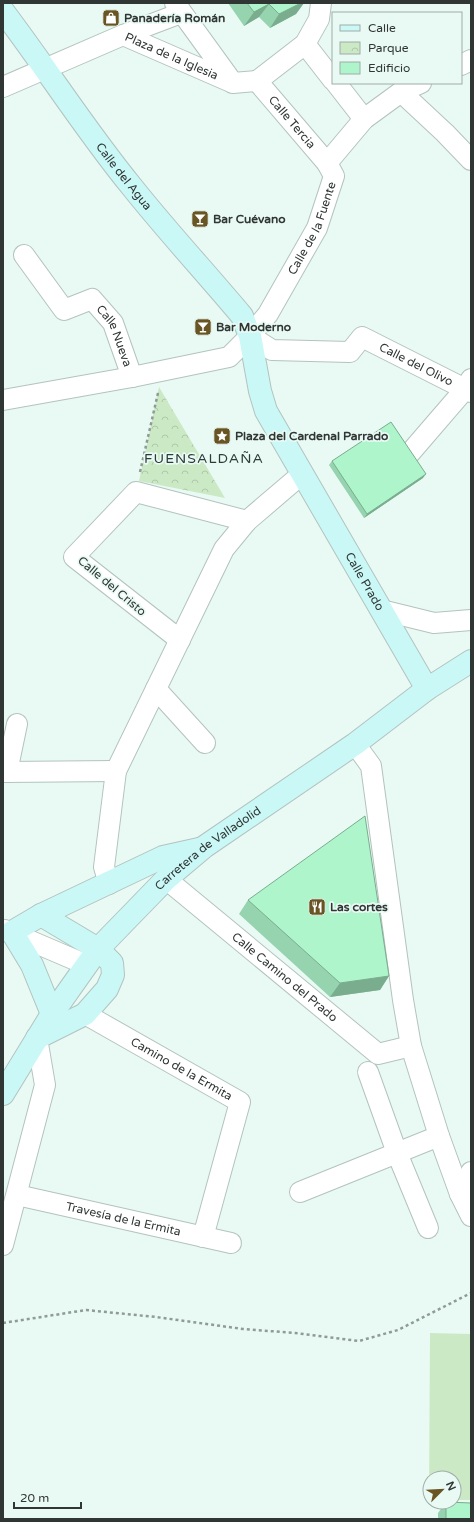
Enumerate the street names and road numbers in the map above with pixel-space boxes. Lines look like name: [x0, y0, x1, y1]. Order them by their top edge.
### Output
street label: Plaza de la Iglesia: [123, 30, 220, 83]
street label: Calle Tercia: [266, 93, 318, 151]
street label: Calle del Agua: [93, 140, 155, 213]
street label: Calle de la Fuente: [285, 180, 339, 277]
street label: Calle Nueva: [93, 302, 135, 369]
street label: Calle del Olivo: [377, 340, 455, 389]
street label: Calle Prado: [342, 550, 387, 613]
street label: Calle del Cristo: [75, 553, 149, 619]
street label: Carretera de Valladolid: [152, 803, 263, 893]
street label: Calle Camino del Prado: [229, 929, 340, 1025]
street label: Camino de la Ermita: [128, 1034, 235, 1103]
street label: Travesía de la Ermita: [64, 1199, 182, 1239]

